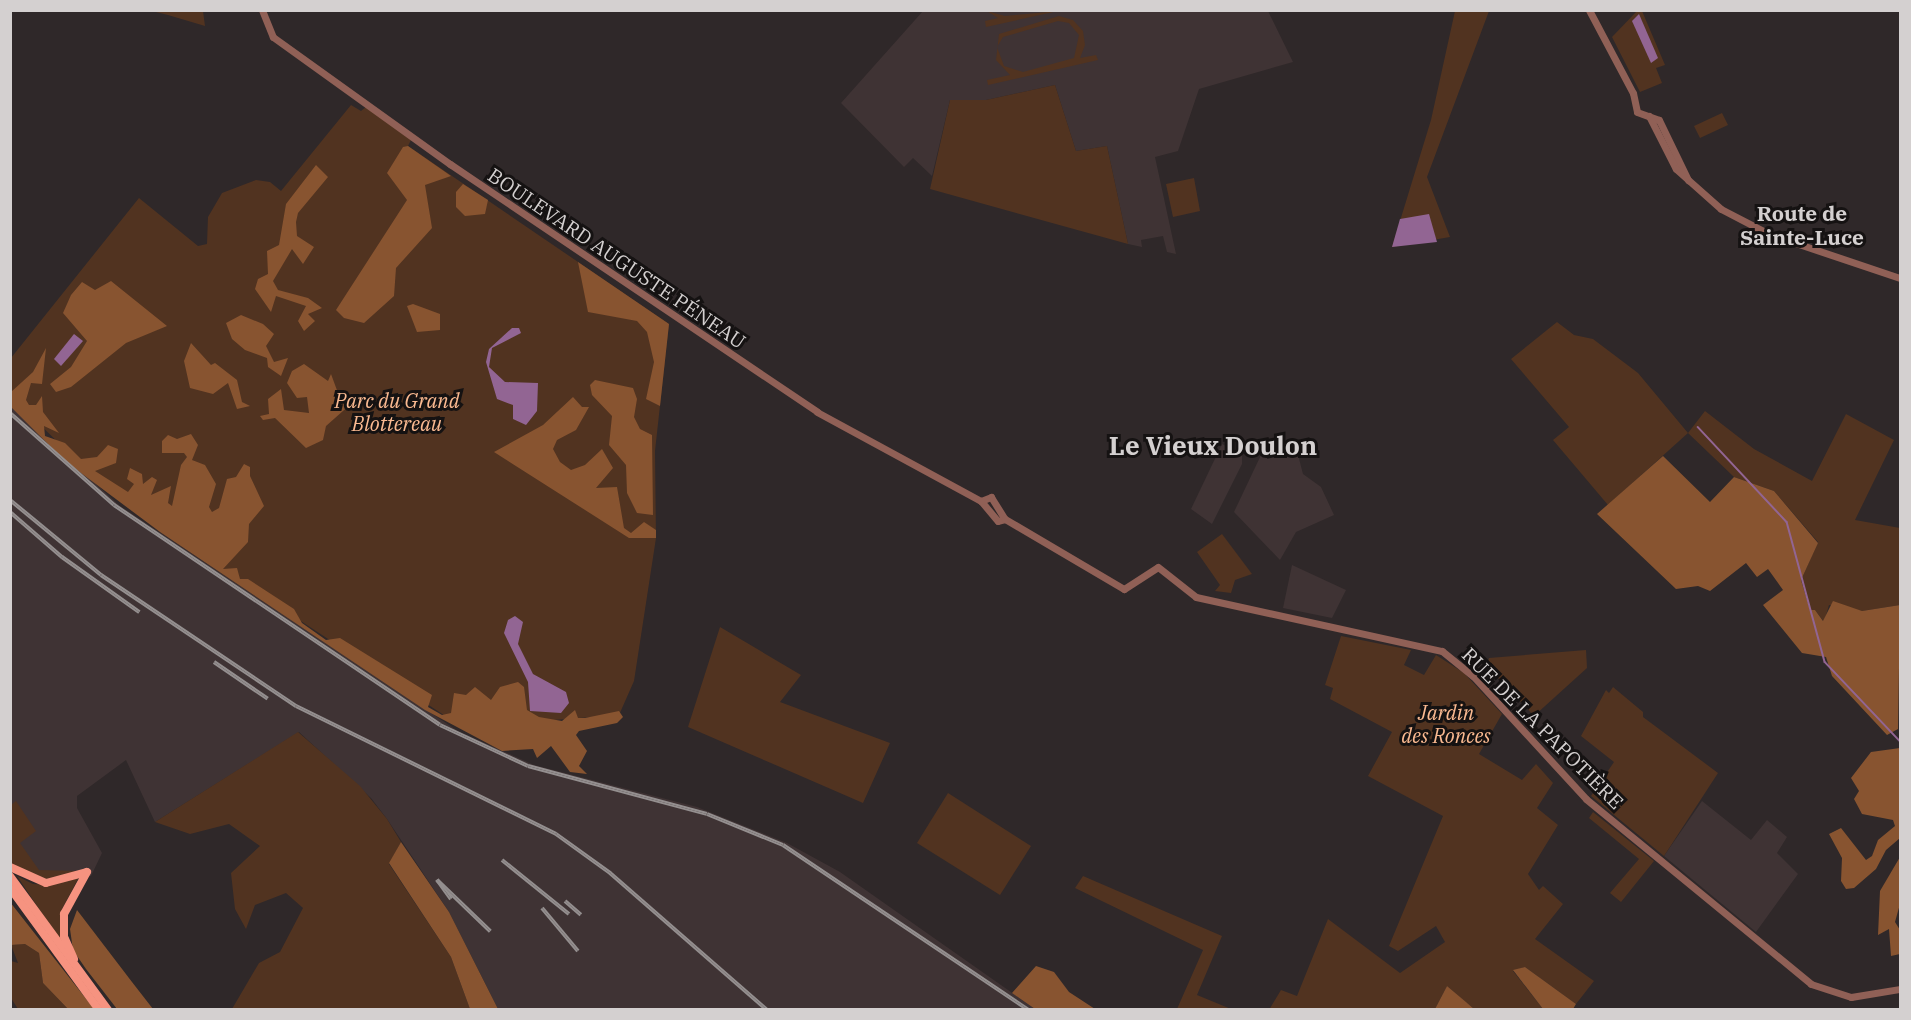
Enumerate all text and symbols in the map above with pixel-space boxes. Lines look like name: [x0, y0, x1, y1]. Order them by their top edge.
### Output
street label: BOULEVARD AUGUSTE PÉNEAU: [484, 163, 750, 353]
district label: Route de Sainte-Luce: [1740, 200, 1864, 250]
park label: Parc du Grand Blottereau: [334, 389, 460, 436]
district label: Le Vieux Doulon: [1109, 430, 1317, 462]
street label: RUE DE LA PAPOTIÈRE: [1457, 642, 1629, 814]
park label: Jardin des Ronces: [1401, 701, 1491, 748]

